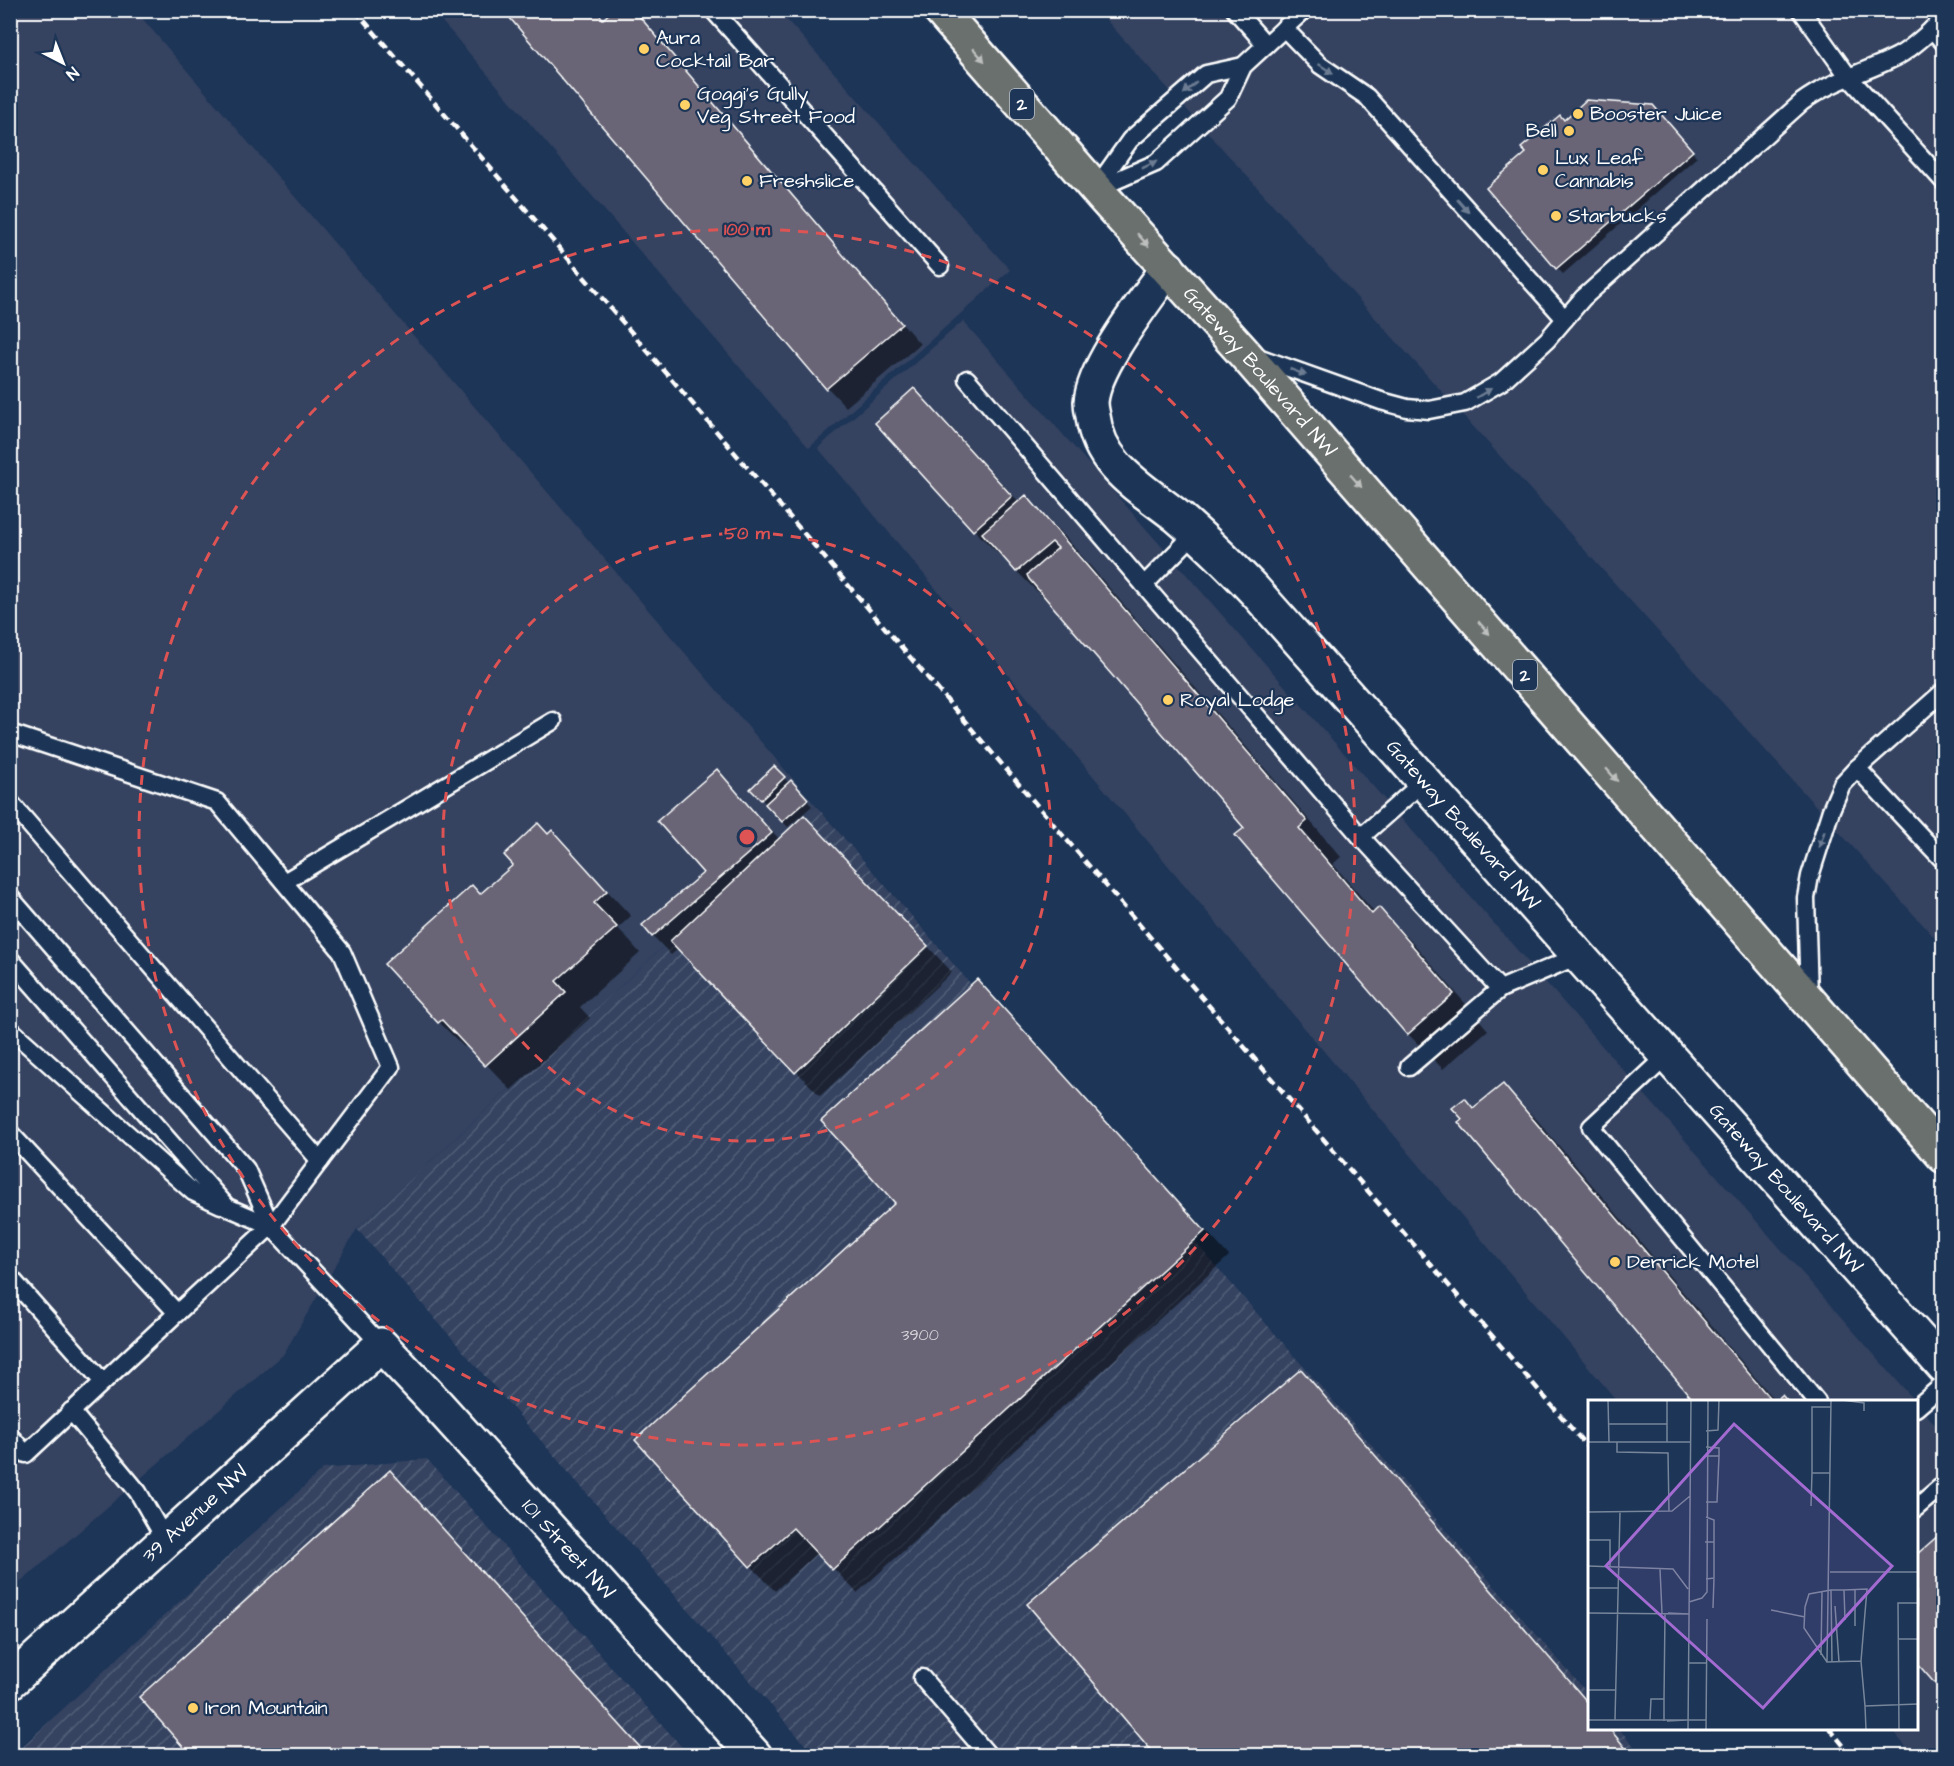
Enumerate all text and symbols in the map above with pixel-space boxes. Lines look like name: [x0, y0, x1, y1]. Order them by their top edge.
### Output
place label: Aura Cocktail Bar: [656, 24, 774, 75]
north arrow: [33, 33, 93, 93]
marker: Aura Cocktail Bar: [637, 42, 651, 56]
one-way arrow: [972, 47, 986, 62]
text: N: [61, 62, 83, 85]
one-way arrow: [1318, 63, 1334, 75]
place label: Goggi's Gully Veg Street Food: [697, 80, 855, 132]
one-way arrow: [1183, 81, 1198, 95]
road number: 2: [1010, 89, 1034, 119]
marker: Goggi's Gully Veg Street Food: [678, 98, 692, 112]
place label: Booster Juice: [1590, 100, 1722, 128]
marker: Booster Juice: [1571, 107, 1585, 121]
place label: Bell: [1526, 117, 1557, 145]
marker: Bell: [1562, 124, 1576, 138]
place label: Lux Leaf Cannabis: [1555, 144, 1643, 195]
one-way arrow: [1141, 160, 1158, 170]
marker: Lux Leaf Cannabis: [1536, 163, 1550, 177]
place label: Freshslice: [759, 167, 855, 195]
marker: Freshslice: [740, 174, 754, 188]
one-way arrow: [1456, 198, 1470, 213]
place label: Starbucks: [1568, 202, 1667, 230]
marker: Starbucks: [1549, 209, 1563, 223]
text: 100 m: [724, 217, 771, 242]
one-way arrow: [1136, 233, 1150, 248]
street label: Gateway Boulevard NW: [1177, 281, 1343, 464]
one-way arrow: [1289, 367, 1307, 377]
one-way arrow: [1476, 388, 1493, 398]
one-way arrow: [1349, 473, 1362, 489]
text: 50 m: [724, 521, 771, 546]
one-way arrow: [1477, 620, 1490, 635]
road number: 2: [1513, 660, 1537, 690]
place label: Royal Lodge: [1180, 686, 1294, 715]
marker: Royal Lodge: [1161, 693, 1175, 707]
street label: Gateway Boulevard NW: [1379, 734, 1546, 916]
one-way arrow: [1605, 767, 1618, 782]
centre of rings: [737, 827, 757, 847]
one-way arrow: [1817, 830, 1826, 848]
street label: Gateway Boulevard NW: [1702, 1097, 1869, 1280]
place label: Derrick Motel: [1627, 1248, 1759, 1276]
marker: Derrick Motel: [1608, 1255, 1622, 1269]
house number: 3900: [901, 1324, 939, 1346]
inset map: [1588, 1400, 1918, 1730]
street label: 39 Avenue NW: [136, 1458, 254, 1569]
street label: 101 Street NW: [515, 1493, 621, 1606]
place label: Iron Mountain: [205, 1694, 328, 1722]
marker: Iron Mountain: [186, 1701, 200, 1715]

